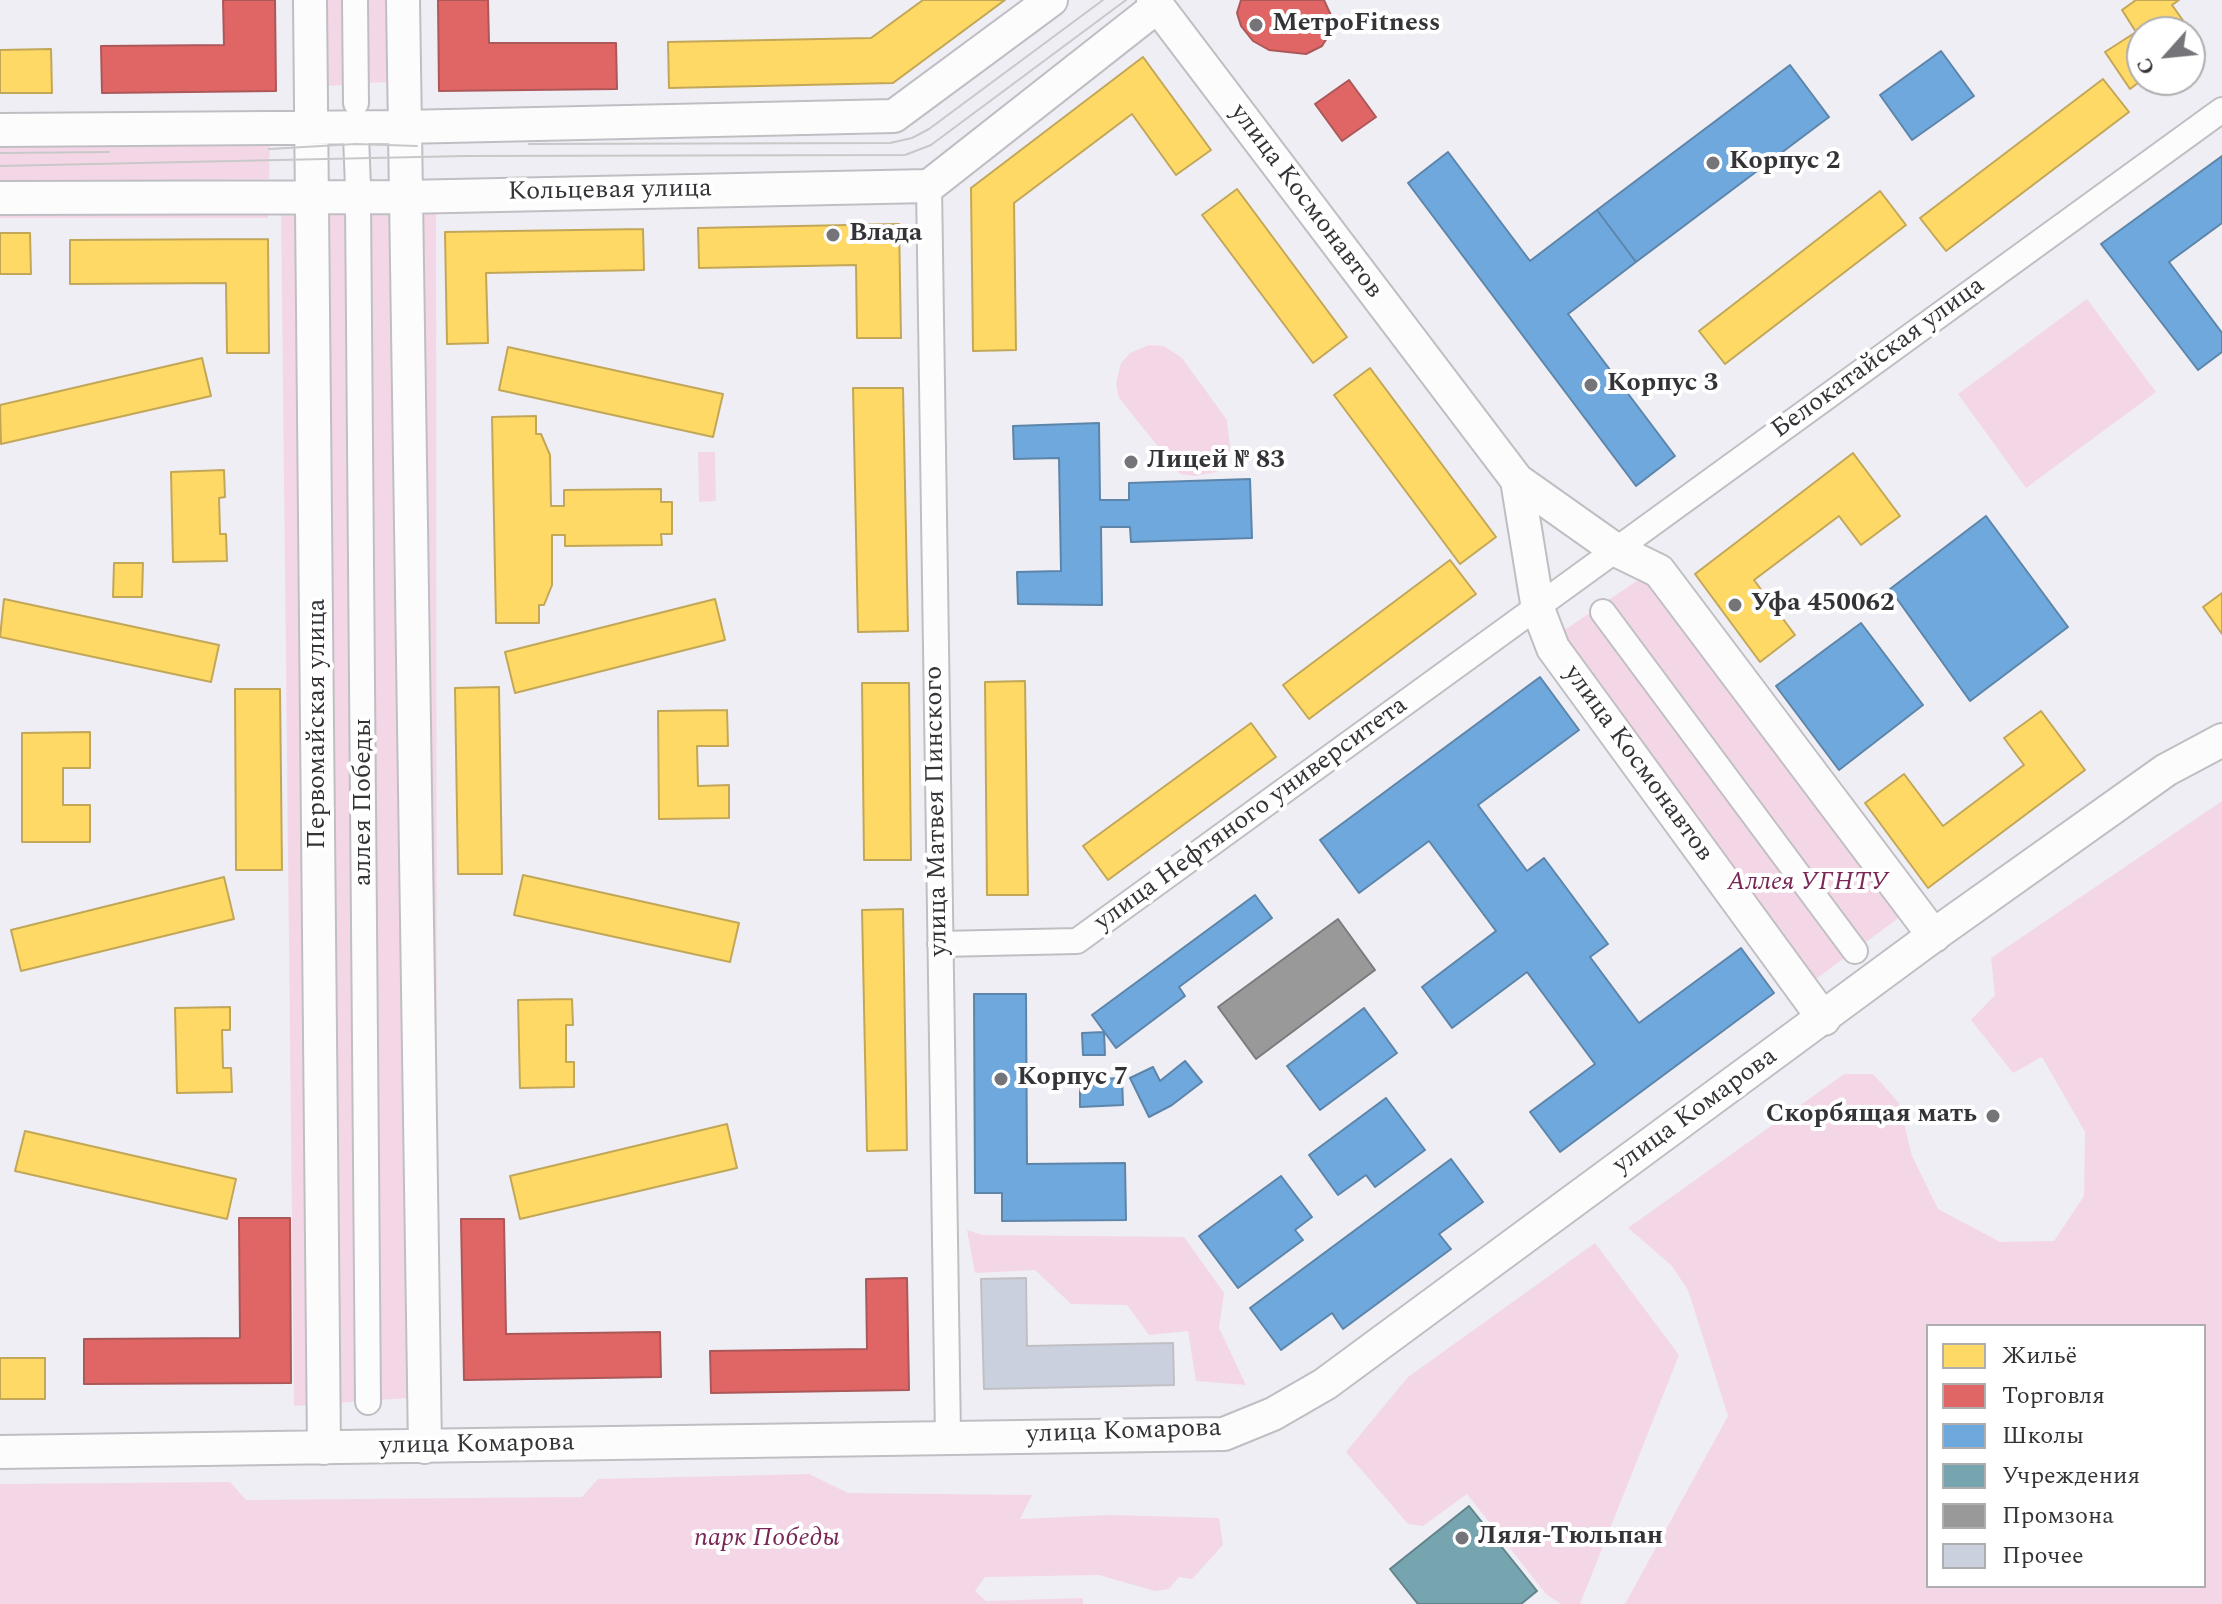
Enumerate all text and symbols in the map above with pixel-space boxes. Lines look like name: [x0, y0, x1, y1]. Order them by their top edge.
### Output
place label: МетроFitness: [1272, 9, 1440, 41]
marker: МетроFitness: [1247, 16, 1265, 34]
north arrow: [2126, 16, 2206, 96]
text: С: [2128, 52, 2164, 81]
street label: улица Космонавтов: [1222, 99, 1388, 305]
place label: Корпус 2: [1729, 147, 1840, 179]
marker: Корпус 2: [1704, 154, 1722, 172]
street label: Кольцевая улица: [508, 175, 712, 209]
place label: Влада: [849, 219, 922, 251]
marker: Влада: [824, 226, 842, 244]
street label: Белокатайская улица: [1766, 271, 1992, 447]
place label: Корпус 3: [1607, 369, 1718, 401]
marker: Корпус 3: [1582, 376, 1600, 394]
place label: Лицей № 83: [1147, 446, 1285, 478]
marker: Лицей № 83: [1122, 453, 1140, 471]
place label: Уфа 450062: [1751, 589, 1895, 621]
marker: Уфа 450062: [1726, 596, 1744, 614]
street label: Первомайская улица: [303, 598, 335, 850]
street label: улица Космонавтов: [1555, 660, 1719, 868]
street label: улица Матвея Пинского: [920, 665, 956, 957]
street label: улица Нефтяного университета: [1089, 691, 1415, 939]
street label: аллея Победы: [349, 718, 381, 886]
park label: Аллея УГНТУ: [1727, 868, 1889, 900]
street label: улица Комарова: [1608, 1042, 1784, 1182]
place label: Корпус 7: [1017, 1063, 1128, 1095]
marker: Корпус 7: [992, 1070, 1010, 1088]
place label: Скорбящая мать: [1766, 1100, 1977, 1132]
marker: Скорбящая мать: [1984, 1107, 2002, 1125]
legend: [1926, 1324, 2206, 1588]
text: Жильё: [2002, 1338, 2077, 1374]
text: Торговля: [2002, 1378, 2105, 1414]
street label: улица Комарова: [1026, 1414, 1222, 1452]
text: Школы: [2002, 1418, 2084, 1454]
street label: улица Комарова: [379, 1429, 575, 1463]
text: Учреждения: [2002, 1458, 2140, 1494]
text: Промзона: [2002, 1498, 2114, 1534]
place label: Ляля-Тюльпан: [1478, 1522, 1663, 1554]
park label: парк Победы: [694, 1524, 840, 1556]
marker: Ляля-Тюльпан: [1453, 1529, 1471, 1547]
text: Прочее: [2002, 1538, 2084, 1574]

